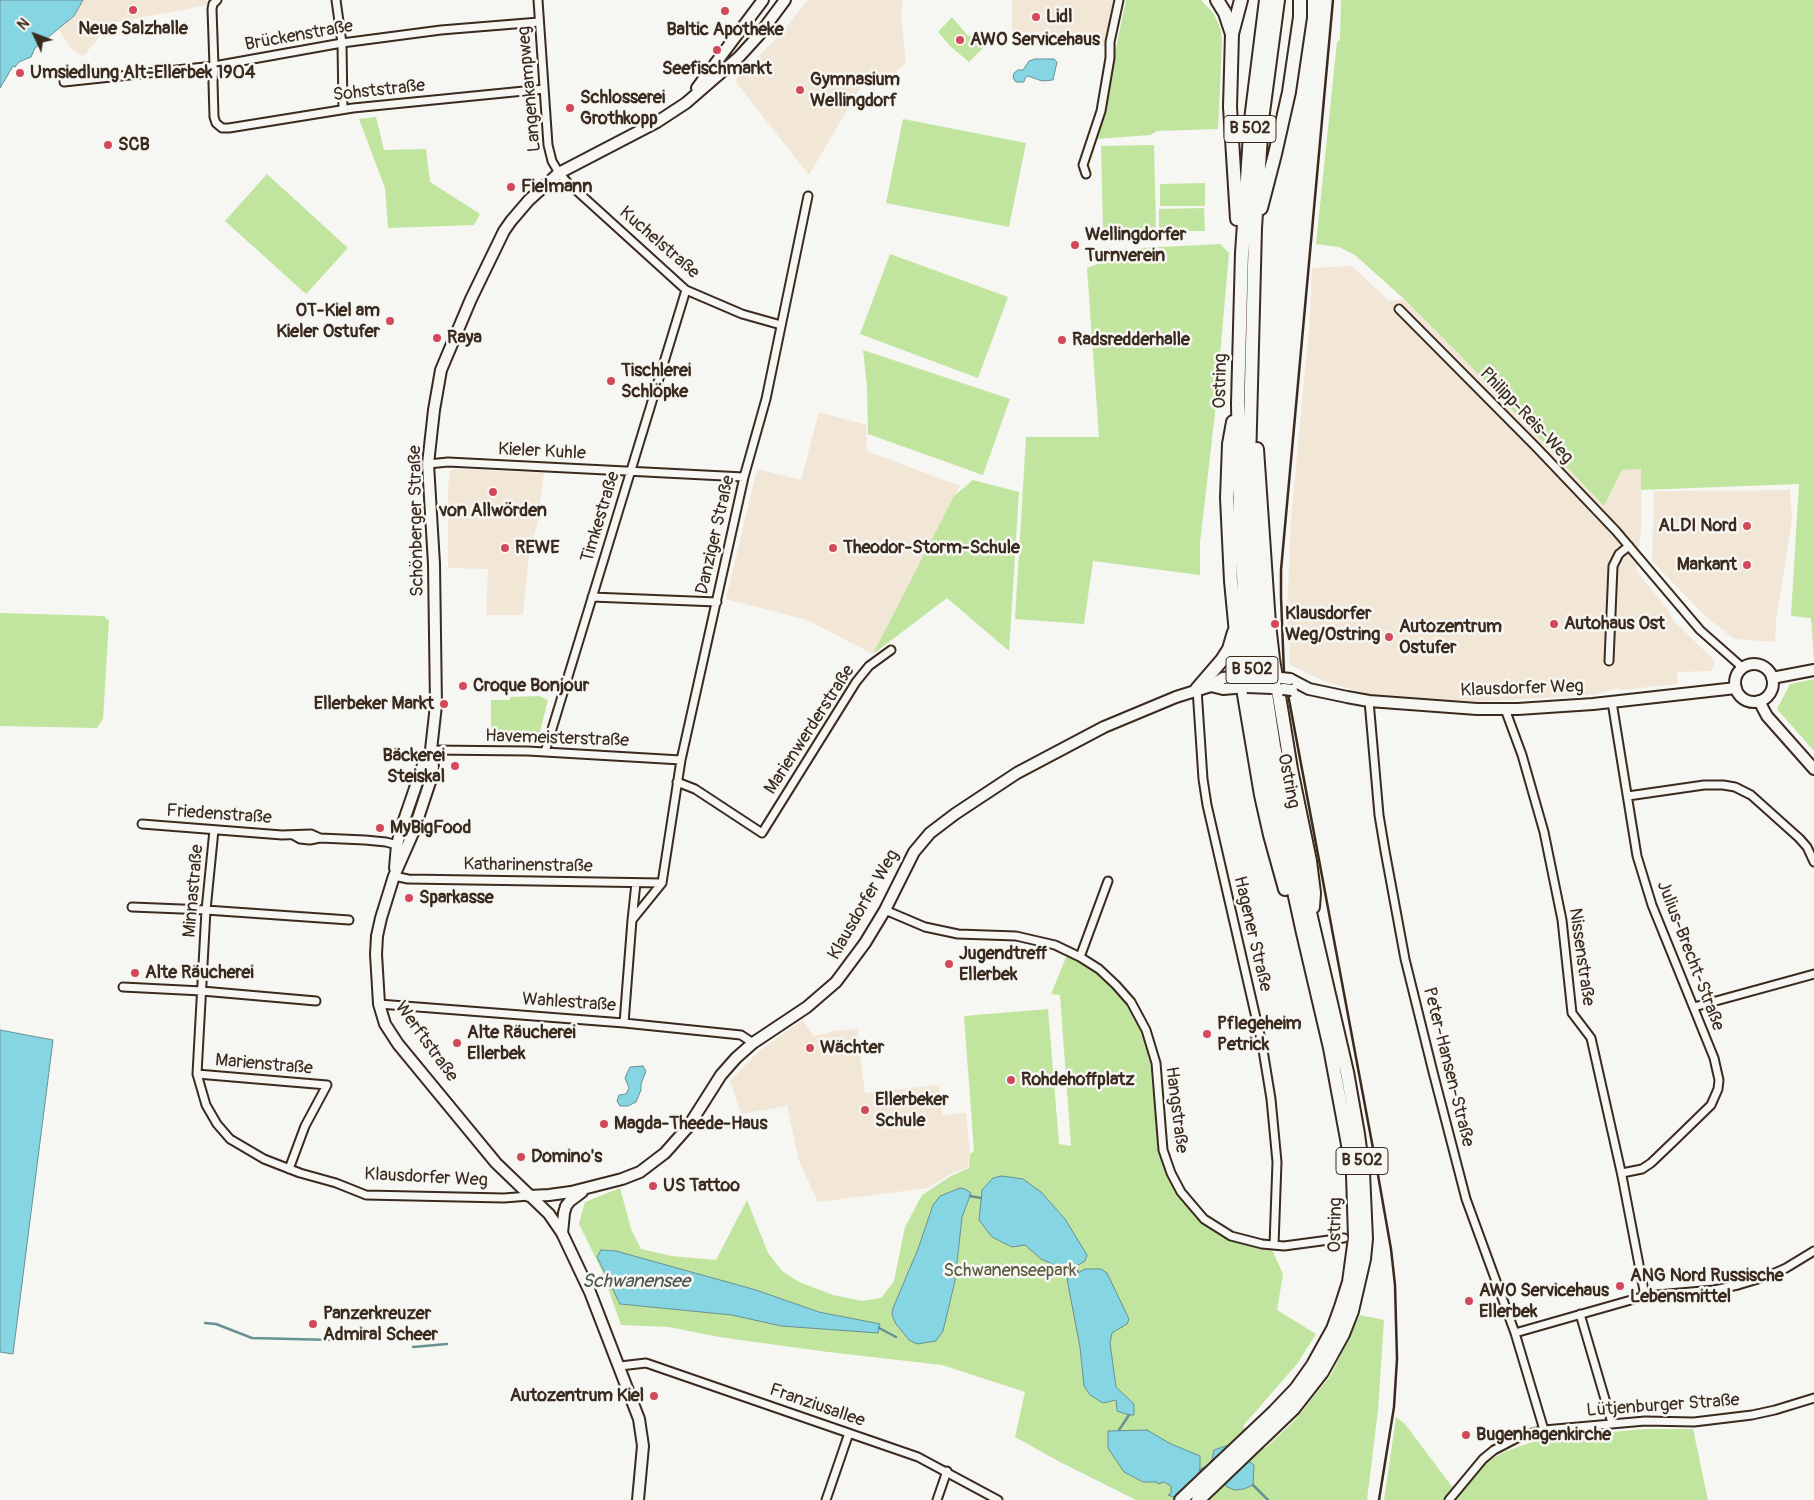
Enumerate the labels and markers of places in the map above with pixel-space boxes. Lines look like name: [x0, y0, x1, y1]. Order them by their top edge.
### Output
marker: Neue Salzhalle: [127, 4, 139, 16]
marker: Baltic Apotheke: [719, 5, 731, 17]
place label: Lidl: [1046, 6, 1072, 28]
marker: Lidl: [1030, 11, 1042, 23]
place label: Neue Salzhalle: [78, 18, 188, 40]
place label: Baltic Apotheke: [666, 19, 784, 41]
place label: AWO Servicehaus: [970, 29, 1100, 51]
marker: AWO Servicehaus: [954, 34, 966, 46]
marker: Seefischmarkt: [711, 44, 723, 56]
place label: Seefischmarkt: [662, 58, 772, 80]
place label: Umsiedlung Alt-Ellerbek 1904: [30, 62, 255, 84]
marker: Umsiedlung Alt-Ellerbek 1904: [14, 67, 26, 79]
place label: Gymnasium Wellingdorf: [810, 69, 900, 112]
marker: Gymnasium Wellingdorf: [794, 84, 806, 96]
place label: Schlosserei Grothkopp: [580, 87, 665, 130]
marker: Schlosserei Grothkopp: [564, 102, 576, 114]
place label: SCB: [118, 134, 150, 156]
marker: SCB: [102, 139, 114, 151]
place label: Fielmann: [521, 176, 592, 198]
marker: Fielmann: [505, 181, 517, 193]
place label: Wellingdorfer Turnverein: [1085, 224, 1186, 266]
marker: Wellingdorfer Turnverein: [1069, 239, 1081, 251]
place label: OT-Kiel am Kieler Ostufer: [276, 300, 380, 342]
marker: OT-Kiel am Kieler Ostufer: [384, 315, 396, 327]
place label: Raya: [447, 327, 482, 349]
place label: Radsredderhalle: [1072, 329, 1190, 351]
marker: Raya: [431, 332, 443, 344]
marker: Radsredderhalle: [1056, 334, 1068, 346]
place label: Tischlerei Schlöpke: [621, 360, 691, 402]
marker: Tischlerei Schlöpke: [605, 375, 617, 387]
marker: von Allwörden: [487, 486, 499, 498]
place label: von Allwörden: [439, 500, 547, 522]
place label: ALDI Nord: [1658, 515, 1737, 537]
marker: ALDI Nord: [1741, 520, 1753, 532]
place label: REWE: [515, 537, 560, 559]
place label: Theodor-Storm-Schule: [843, 537, 1020, 559]
marker: REWE: [499, 542, 511, 554]
marker: Theodor-Storm-Schule: [827, 542, 839, 554]
place label: Markant: [1677, 554, 1737, 576]
marker: Markant: [1741, 559, 1753, 571]
place label: Klausdorfer Weg/Ostring: [1285, 603, 1380, 646]
place label: Autohaus Ost: [1564, 613, 1665, 635]
place label: Autozentrum Ostufer: [1399, 616, 1502, 659]
marker: Klausdorfer Weg/Ostring: [1269, 618, 1281, 630]
marker: Autohaus Ost: [1548, 618, 1560, 630]
marker: Autozentrum Ostufer: [1383, 631, 1395, 643]
place label: Croque Bonjour: [473, 675, 589, 697]
marker: Croque Bonjour: [457, 680, 469, 692]
place label: Ellerbeker Markt: [314, 693, 434, 715]
marker: Ellerbeker Markt: [438, 698, 450, 710]
place label: Bäckerei Steiskal: [383, 745, 445, 788]
marker: Bäckerei Steiskal: [449, 760, 461, 772]
place label: MyBigFood: [390, 817, 471, 839]
marker: MyBigFood: [374, 822, 386, 834]
place label: Sparkasse: [419, 887, 494, 909]
marker: Sparkasse: [403, 892, 415, 904]
place label: Jugendtreff Ellerbek: [959, 943, 1047, 986]
marker: Jugendtreff Ellerbek: [943, 958, 955, 970]
place label: Alte Räucherei: [145, 962, 254, 984]
marker: Alte Räucherei: [129, 967, 141, 979]
place label: Pflegeheim Petrick: [1217, 1013, 1301, 1056]
place label: Alte Räucherei Ellerbek: [467, 1022, 576, 1064]
marker: Pflegeheim Petrick: [1201, 1028, 1213, 1040]
marker: Alte Räucherei Ellerbek: [451, 1037, 463, 1049]
place label: Wächter: [820, 1037, 884, 1059]
marker: Wächter: [804, 1042, 816, 1054]
place label: Rohdehoffplatz: [1021, 1069, 1135, 1091]
marker: Rohdehoffplatz: [1005, 1074, 1017, 1086]
place label: Ellerbeker Schule: [875, 1089, 949, 1132]
marker: Ellerbeker Schule: [859, 1104, 871, 1116]
place label: Magda-Theede-Haus: [614, 1113, 767, 1135]
marker: Magda-Theede-Haus: [598, 1118, 610, 1130]
place label: Domino's: [531, 1146, 602, 1168]
marker: Domino's: [515, 1151, 527, 1163]
place label: US Tattoo: [663, 1175, 740, 1197]
marker: US Tattoo: [647, 1180, 659, 1192]
place label: ANG Nord Russische Lebensmittel: [1630, 1265, 1784, 1308]
place label: AWO Servicehaus Ellerbek: [1479, 1280, 1609, 1322]
marker: ANG Nord Russische Lebensmittel: [1614, 1280, 1626, 1292]
marker: AWO Servicehaus Ellerbek: [1463, 1295, 1475, 1307]
place label: Panzerkreuzer Admiral Scheer: [323, 1303, 438, 1346]
marker: Panzerkreuzer Admiral Scheer: [307, 1318, 319, 1330]
place label: Autozentrum Kiel: [510, 1385, 644, 1407]
marker: Autozentrum Kiel: [648, 1390, 660, 1402]
place label: Bugenhagenkirche: [1476, 1424, 1611, 1446]
marker: Bugenhagenkirche: [1460, 1429, 1472, 1441]

